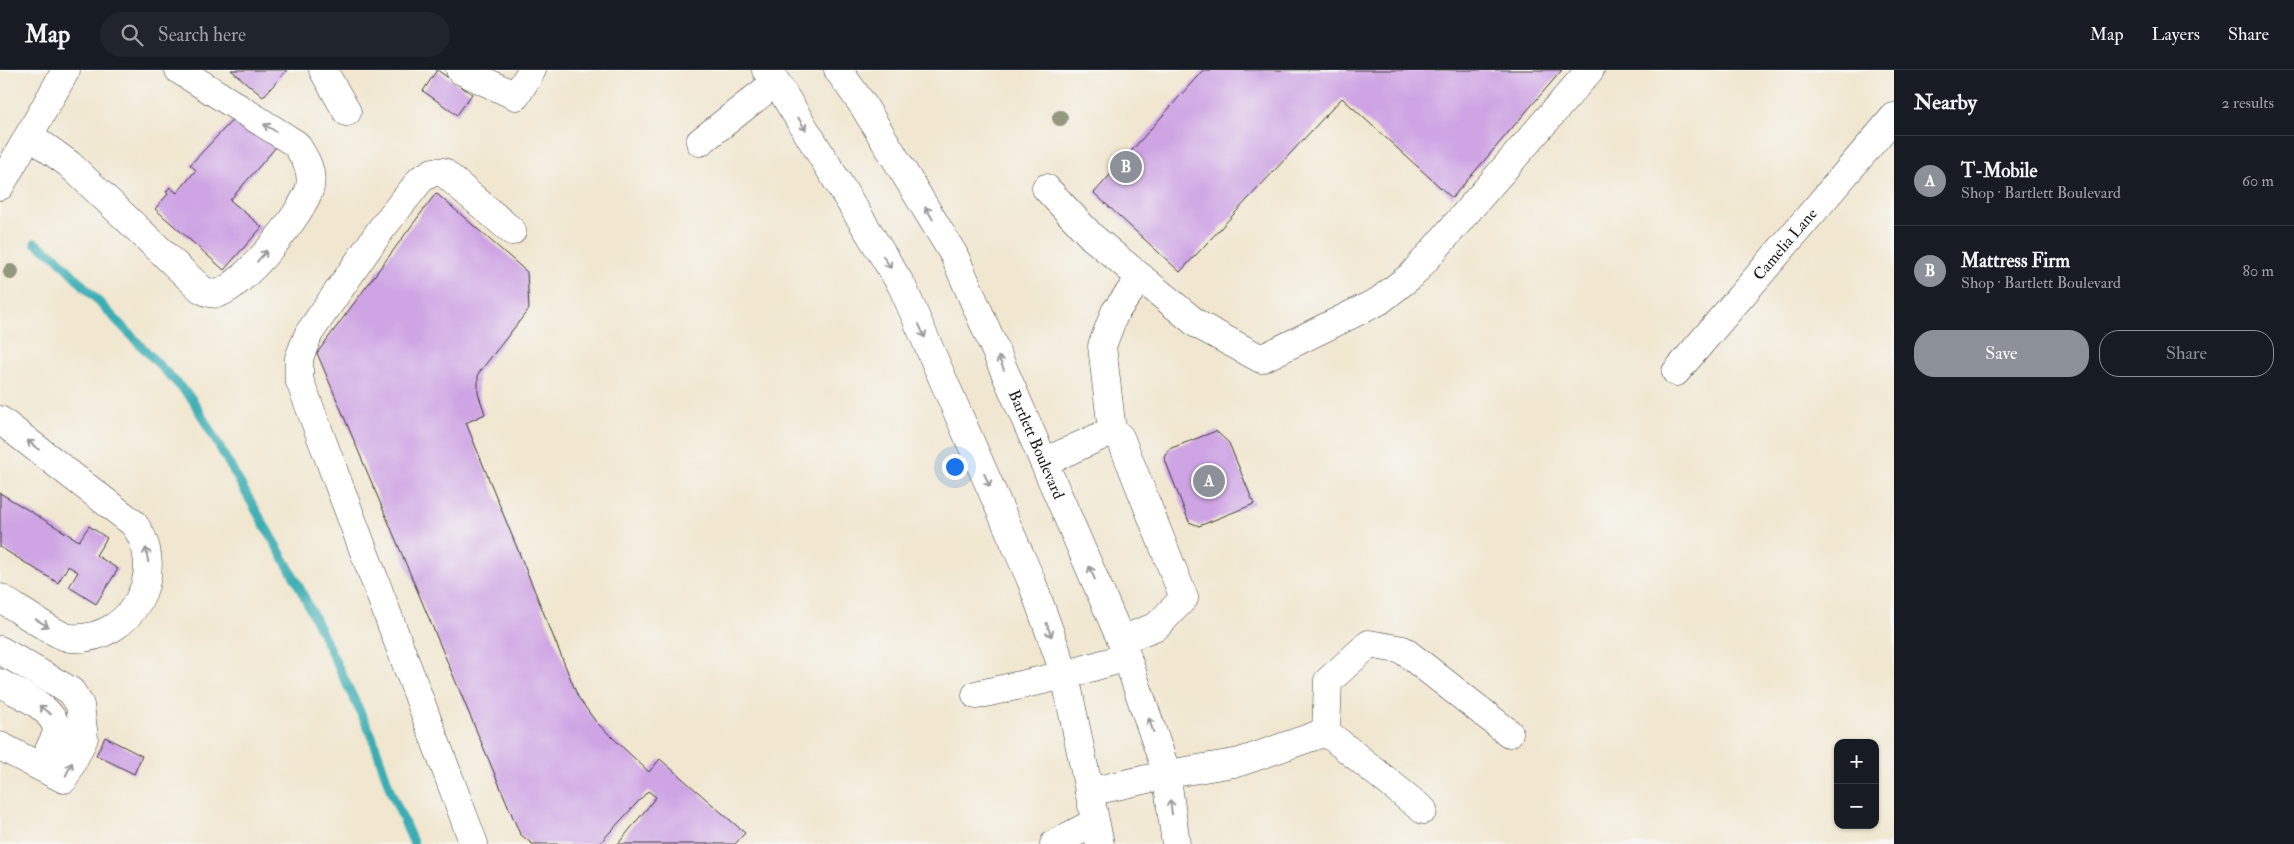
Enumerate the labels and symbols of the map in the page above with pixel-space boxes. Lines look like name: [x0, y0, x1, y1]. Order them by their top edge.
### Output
one-way arrow: [797, 116, 807, 130]
one-way arrow: [264, 122, 278, 132]
pin: B: [1110, 148, 1142, 186]
street label: Camelia Lane: [1749, 204, 1822, 285]
one-way arrow: [923, 207, 933, 221]
one-way arrow: [256, 250, 267, 263]
one-way arrow: [881, 255, 892, 269]
one-way arrow: [917, 323, 927, 338]
one-way arrow: [996, 356, 1005, 371]
street label: Bartlett Boulevard: [1004, 387, 1069, 502]
one-way arrow: [27, 440, 40, 451]
your location: [942, 454, 968, 480]
pin: A: [1193, 462, 1225, 500]
one-way arrow: [983, 472, 993, 487]
one-way arrow: [141, 547, 151, 563]
one-way arrow: [1087, 566, 1097, 581]
one-way arrow: [34, 618, 48, 628]
one-way arrow: [1045, 622, 1054, 637]
one-way arrow: [38, 705, 52, 715]
one-way arrow: [1145, 717, 1155, 733]
one-way arrow: [65, 761, 75, 776]
one-way arrow: [1166, 800, 1176, 816]

